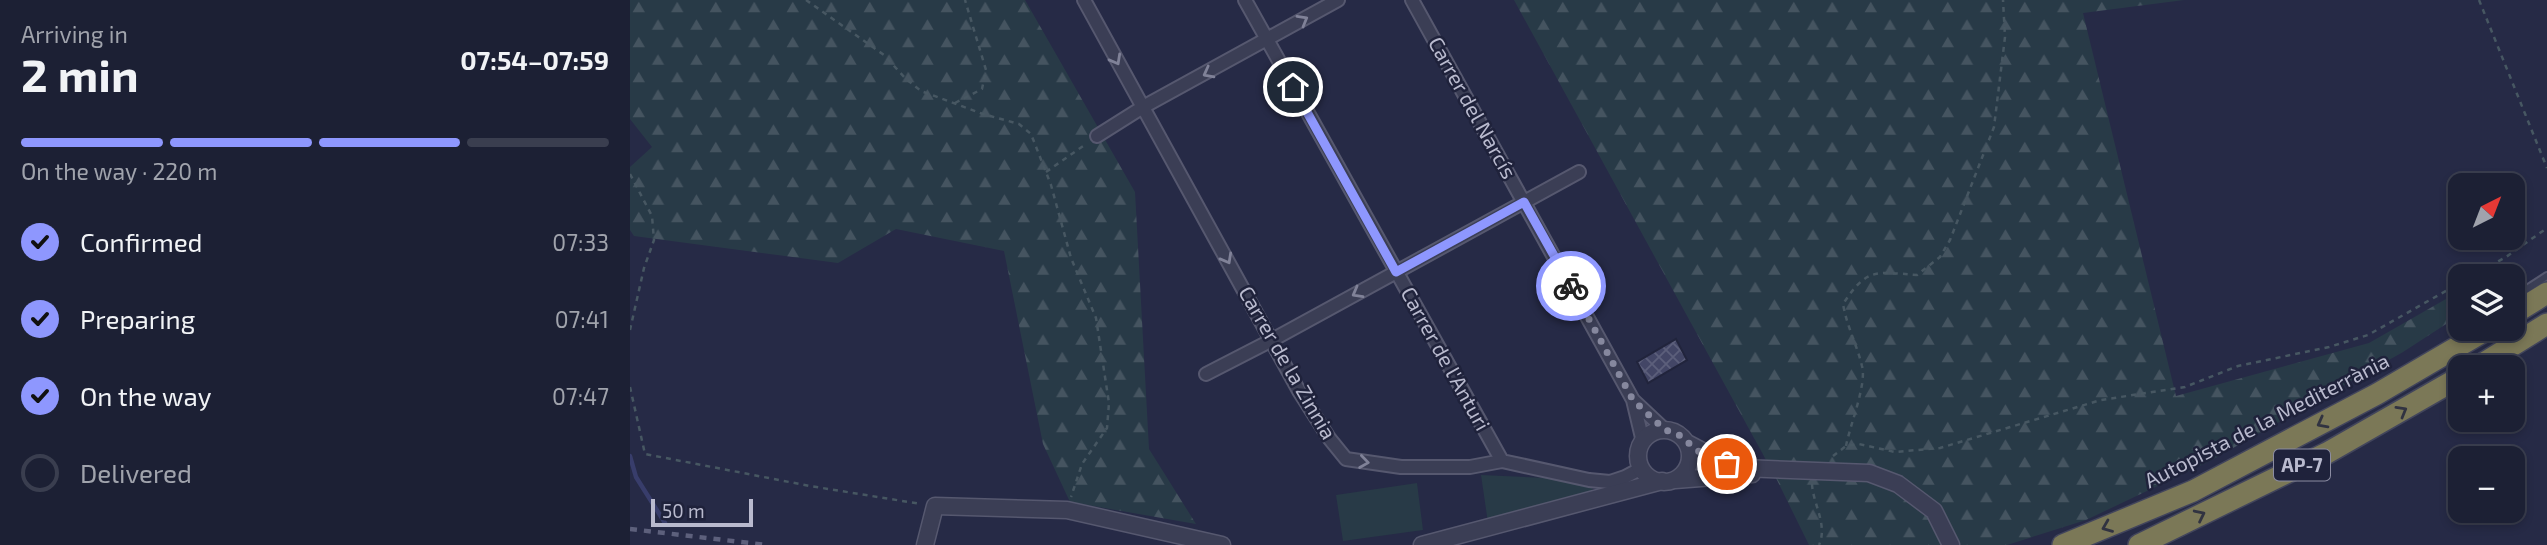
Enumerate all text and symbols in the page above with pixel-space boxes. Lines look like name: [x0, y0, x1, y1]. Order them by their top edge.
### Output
one-way arrow: [1295, 15, 1308, 28]
text: Arriving in: [21, 20, 128, 48]
street label: Carrer del Narcís: [1424, 32, 1523, 183]
text: 07:54–07:59: [460, 44, 609, 75]
text: 2 min: [21, 46, 139, 101]
one-way arrow: [1108, 53, 1121, 66]
pin: [1263, 57, 1323, 117]
one-way arrow: [1202, 65, 1215, 78]
icon: home: [1274, 68, 1312, 106]
text: On the way · 220 m: [21, 157, 217, 185]
north arrow: [2448, 173, 2525, 250]
map controls: [2448, 173, 2525, 523]
icon: check: [21, 223, 59, 261]
text: Confirmed: [80, 226, 203, 257]
text: 07:33: [552, 228, 609, 256]
one-way arrow: [1219, 251, 1232, 264]
courier: [1536, 251, 1606, 321]
button: layers: [2448, 264, 2525, 341]
icon: bike: [1552, 267, 1590, 305]
street label: Carrer de la Zinnia: [1234, 281, 1342, 443]
street label: Carrer de l'Anturi: [1397, 282, 1496, 434]
one-way arrow: [1352, 285, 1364, 298]
icon: check: [21, 300, 59, 338]
text: Preparing: [80, 303, 195, 334]
text: 07:41: [555, 305, 609, 333]
street label: Autopista de la Mediterrània: [2140, 347, 2393, 492]
button: +: [2448, 355, 2525, 432]
icon: check: [21, 377, 59, 415]
text: On the way: [80, 380, 211, 411]
text: 07:47: [552, 382, 609, 410]
one-way arrow: [2395, 406, 2407, 419]
one-way arrow: [2317, 415, 2329, 428]
pin: [1697, 434, 1757, 494]
icon: bag: [1708, 445, 1746, 483]
button: −: [2448, 446, 2525, 523]
road number: AP-7: [2274, 450, 2330, 480]
one-way arrow: [1358, 454, 1370, 469]
text: Delivered: [80, 457, 192, 488]
scale bar: [651, 496, 752, 528]
text: 50 m: [662, 499, 705, 522]
one-way arrow: [2193, 509, 2205, 523]
one-way arrow: [2102, 518, 2114, 532]

